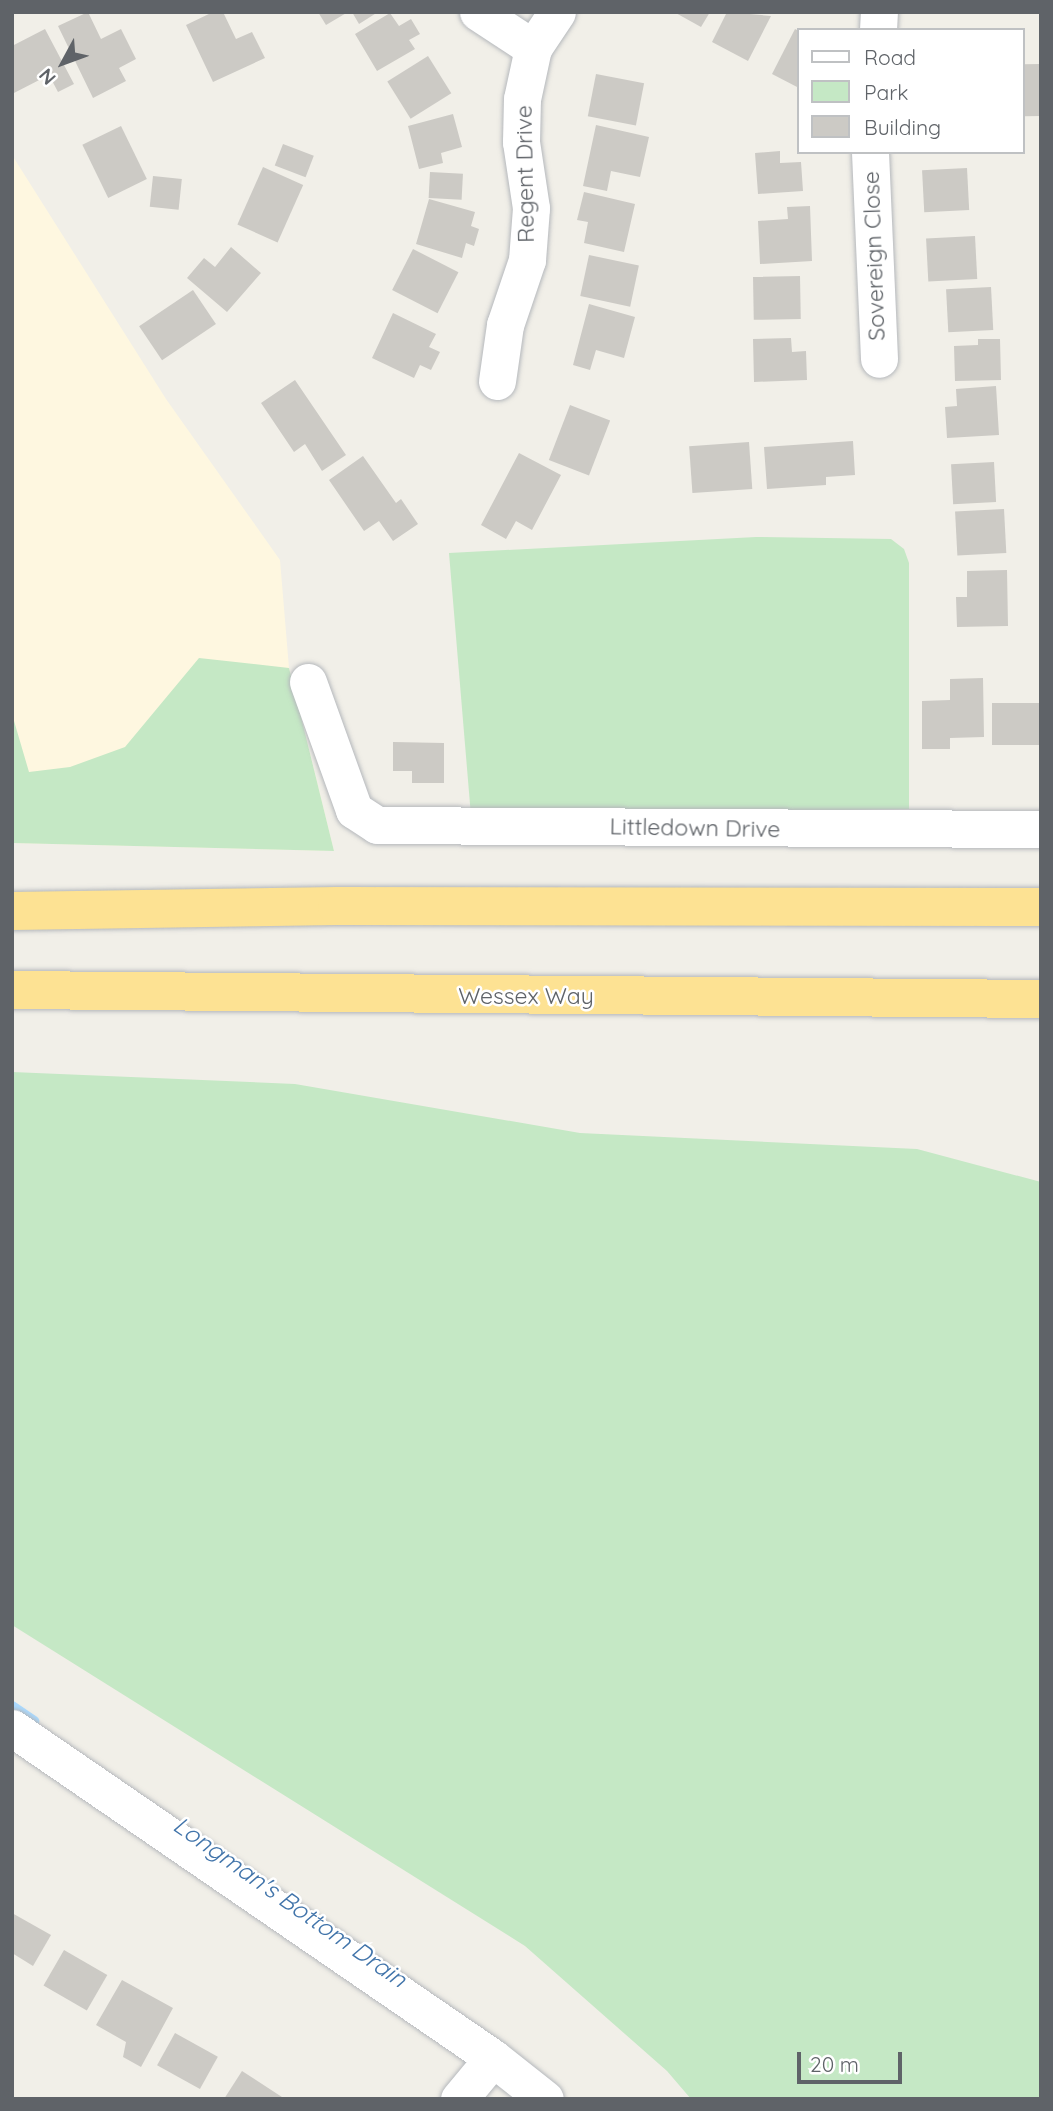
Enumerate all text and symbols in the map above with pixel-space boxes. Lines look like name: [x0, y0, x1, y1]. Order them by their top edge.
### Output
north arrow: [28, 28, 98, 98]
legend: [797, 28, 1025, 154]
text: Road: [864, 44, 916, 70]
text: N: [34, 64, 61, 90]
text: Park: [864, 79, 908, 105]
street label: Regent Drive: [510, 105, 540, 243]
text: Building: [864, 114, 941, 140]
street label: Sovereign Close: [857, 171, 891, 341]
street label: Littledown Drive: [609, 813, 781, 843]
street label: Wessex Way: [458, 982, 594, 1010]
water label: Longman's Bottom Drain: [168, 1811, 412, 1993]
scale bar: [801, 2038, 906, 2082]
text: 20 m: [810, 2051, 859, 2077]

